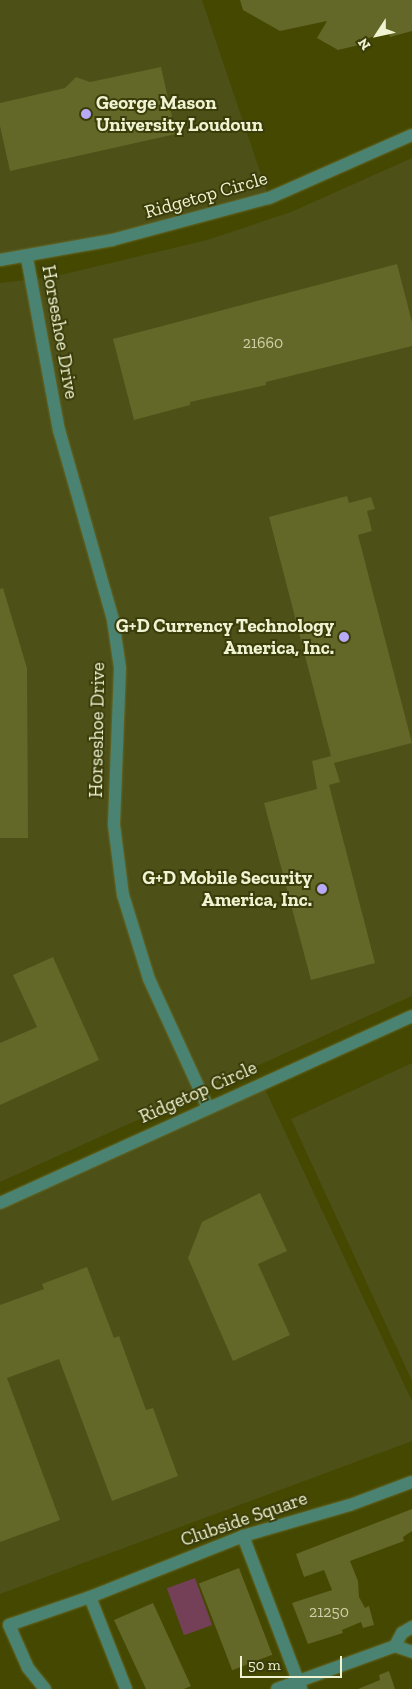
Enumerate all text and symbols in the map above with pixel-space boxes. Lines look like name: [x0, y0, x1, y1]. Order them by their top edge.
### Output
north arrow: [352, 10, 402, 60]
text: N: [354, 35, 374, 53]
place label: George Mason University Loudoun: [96, 92, 263, 136]
marker: George Mason University Loudoun: [80, 108, 92, 120]
street label: Ridgetop Circle: [142, 167, 270, 223]
street label: Horseshoe Drive: [37, 263, 83, 401]
house number: 21660: [243, 333, 283, 353]
place label: G+D Currency Technology America, Inc.: [115, 615, 334, 659]
marker: G+D Currency Technology America, Inc.: [338, 631, 350, 643]
street label: Horseshoe Drive: [84, 662, 110, 798]
place label: G+D Mobile Security America, Inc.: [142, 867, 312, 911]
marker: G+D Mobile Security America, Inc.: [316, 883, 328, 895]
street label: Ridgetop Circle: [135, 1056, 261, 1128]
street label: Clubside Square: [178, 1487, 310, 1551]
house number: 21250: [309, 1602, 349, 1622]
scale bar: [242, 1646, 344, 1678]
text: 50 m: [248, 1656, 281, 1674]

